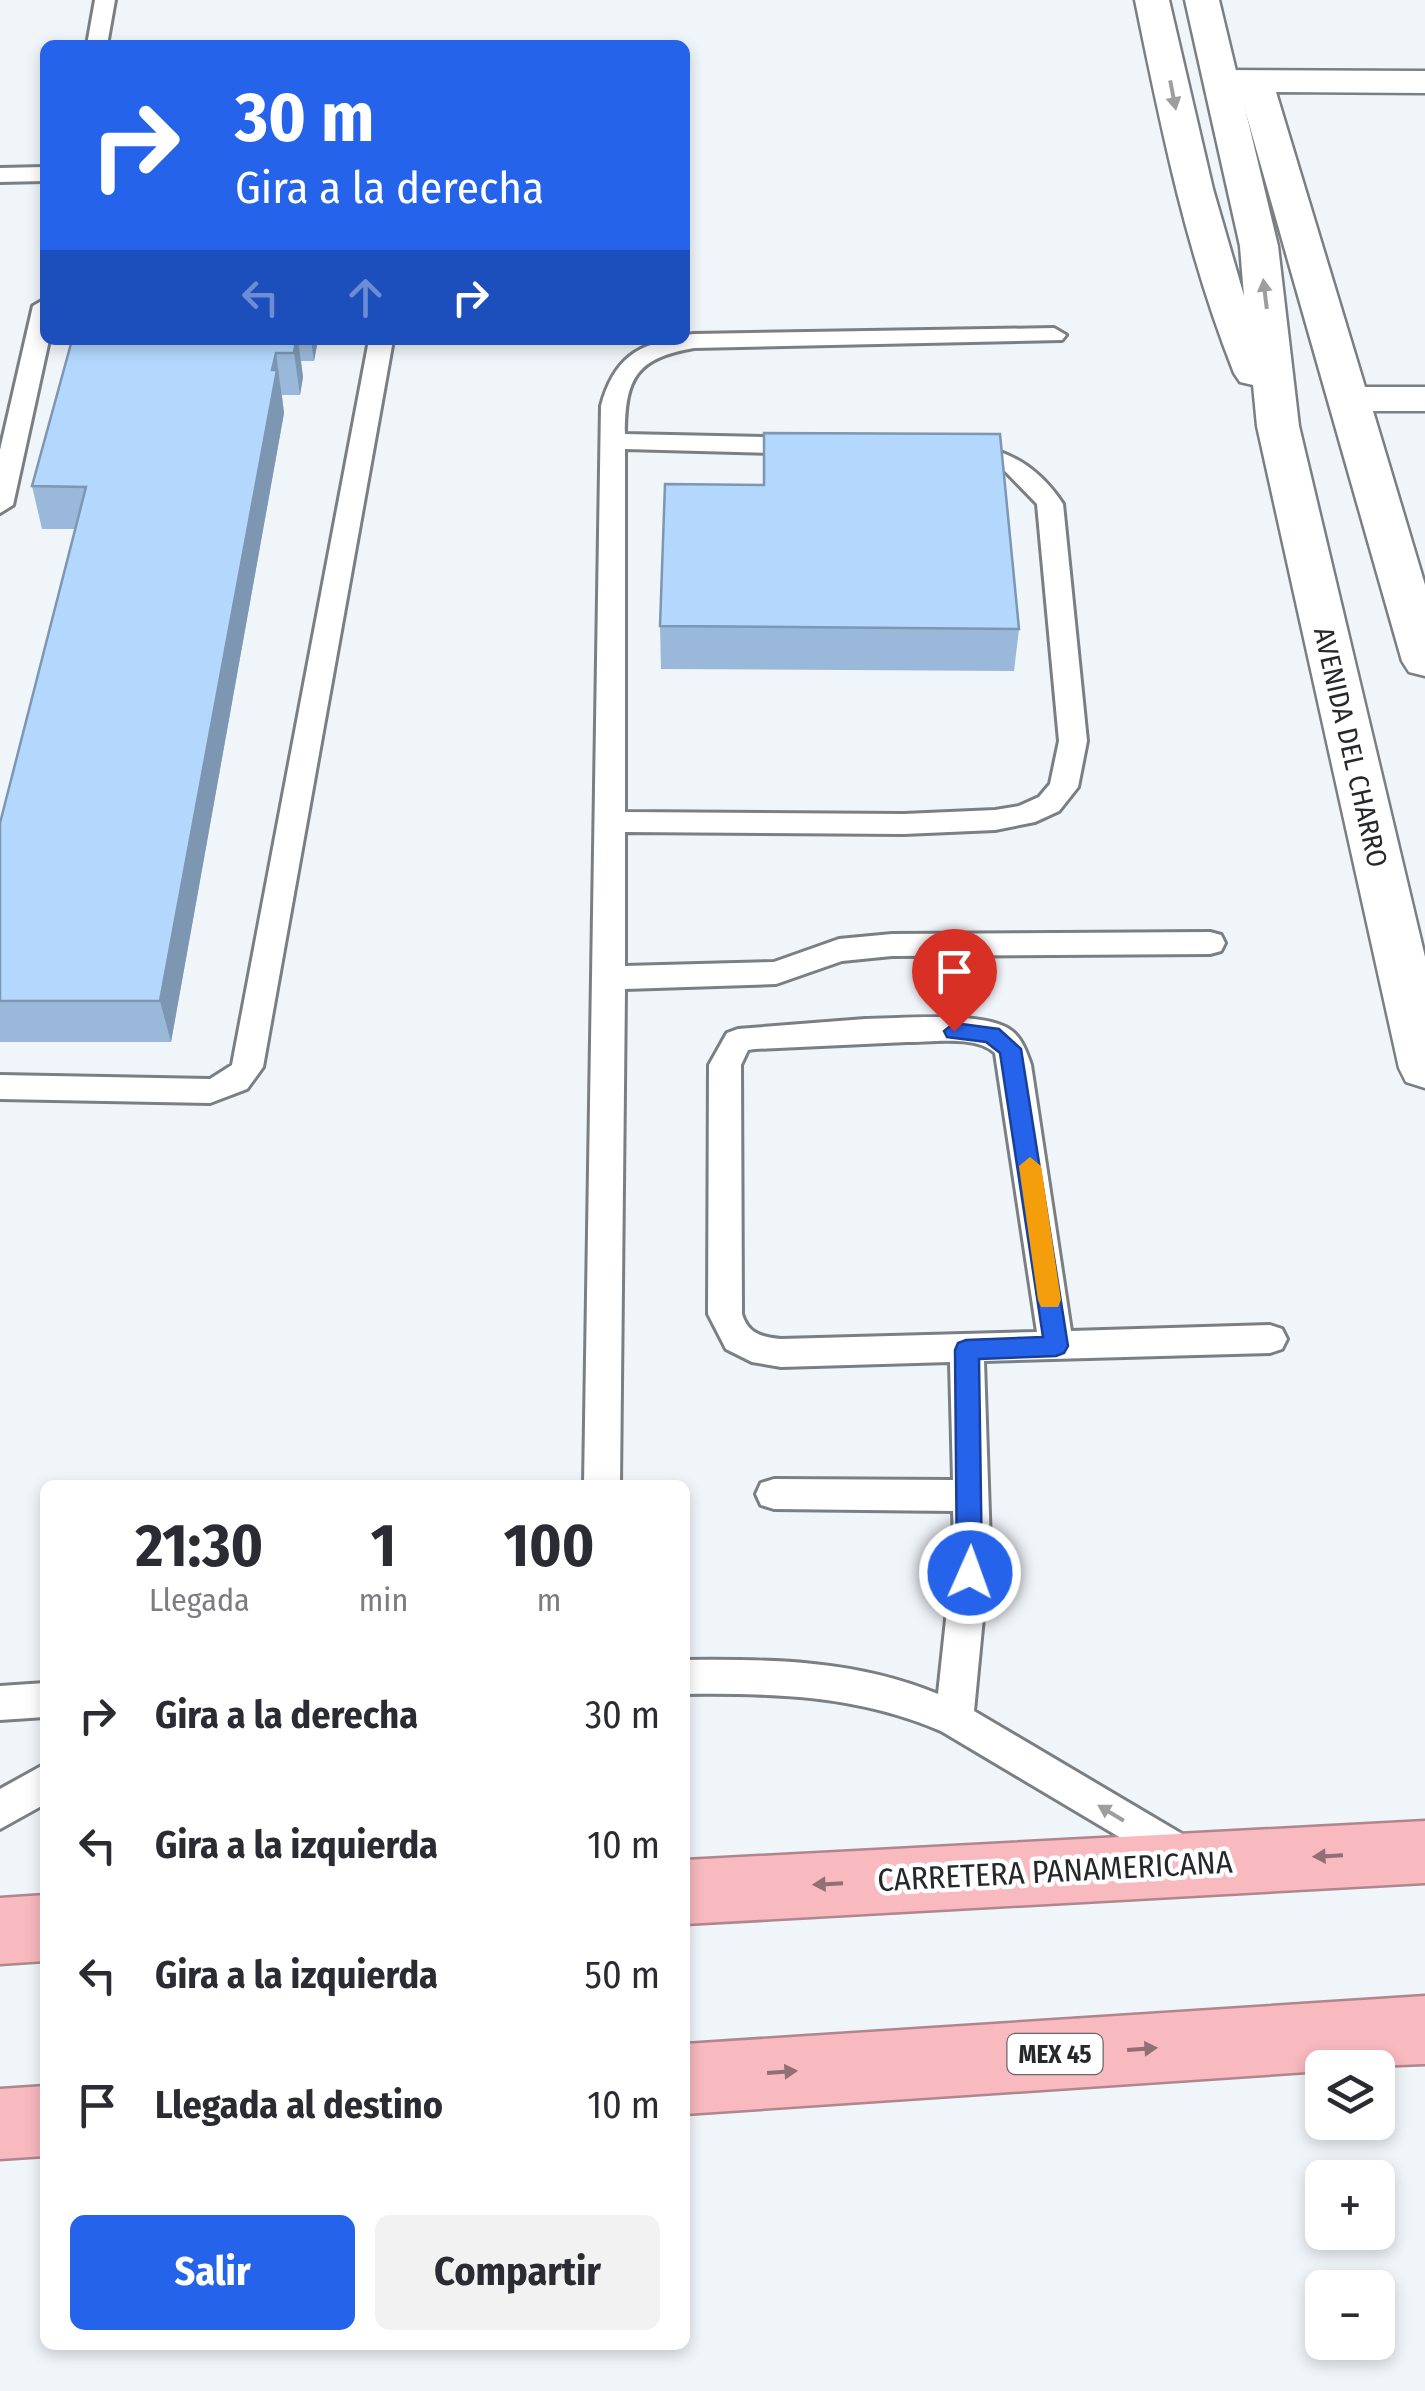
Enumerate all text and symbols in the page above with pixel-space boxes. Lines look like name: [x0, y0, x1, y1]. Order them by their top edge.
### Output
text: 30 m: [235, 76, 374, 160]
icon: right: [70, 80, 200, 210]
one-way arrow: [1165, 80, 1181, 111]
text: Gira a la derecha: [235, 161, 544, 215]
icon: left: [233, 270, 288, 325]
icon: ahead: [338, 270, 393, 325]
icon: right: [443, 270, 498, 325]
one-way arrow: [1257, 278, 1273, 309]
street label: AVENIDA DEL CHARRO: [1307, 624, 1394, 870]
pin: [912, 929, 997, 1032]
icon: arrive: [927, 944, 982, 999]
text: 21:30: [135, 1510, 263, 1582]
text: 1: [371, 1510, 396, 1582]
text: 100: [504, 1510, 595, 1582]
position arrow: [918, 1521, 1022, 1625]
text: Llegada: [149, 1581, 250, 1619]
text: min: [359, 1581, 408, 1619]
text: m: [537, 1581, 561, 1619]
icon: right: [70, 1688, 125, 1743]
text: Gira a la derecha: [155, 1692, 418, 1738]
text: 30 m: [585, 1692, 660, 1738]
one-way arrow: [1097, 1805, 1125, 1822]
icon: left: [70, 1818, 125, 1873]
text: Gira a la izquierda: [155, 1822, 438, 1868]
text: 10 m: [587, 1822, 660, 1868]
street label: CARRETERA PANAMERICANA: [877, 1843, 1234, 1899]
one-way arrow: [1311, 1848, 1343, 1864]
one-way arrow: [812, 1876, 844, 1892]
icon: left: [70, 1948, 125, 2003]
text: Gira a la izquierda: [155, 1952, 438, 1998]
text: 50 m: [585, 1952, 660, 1998]
road number: MEX 45: [1008, 2034, 1102, 2074]
one-way arrow: [1126, 2040, 1158, 2056]
map controls: [1305, 2050, 1395, 2360]
button: layers: [1305, 2050, 1395, 2140]
one-way arrow: [767, 2064, 799, 2080]
icon: arrive: [70, 2078, 125, 2133]
text: Llegada al destino: [155, 2082, 443, 2128]
text: 10 m: [587, 2082, 660, 2128]
button: +: [1305, 2160, 1395, 2250]
button: Salir: [70, 2215, 355, 2330]
button: Compartir: [375, 2215, 660, 2330]
button: −: [1305, 2270, 1395, 2360]

